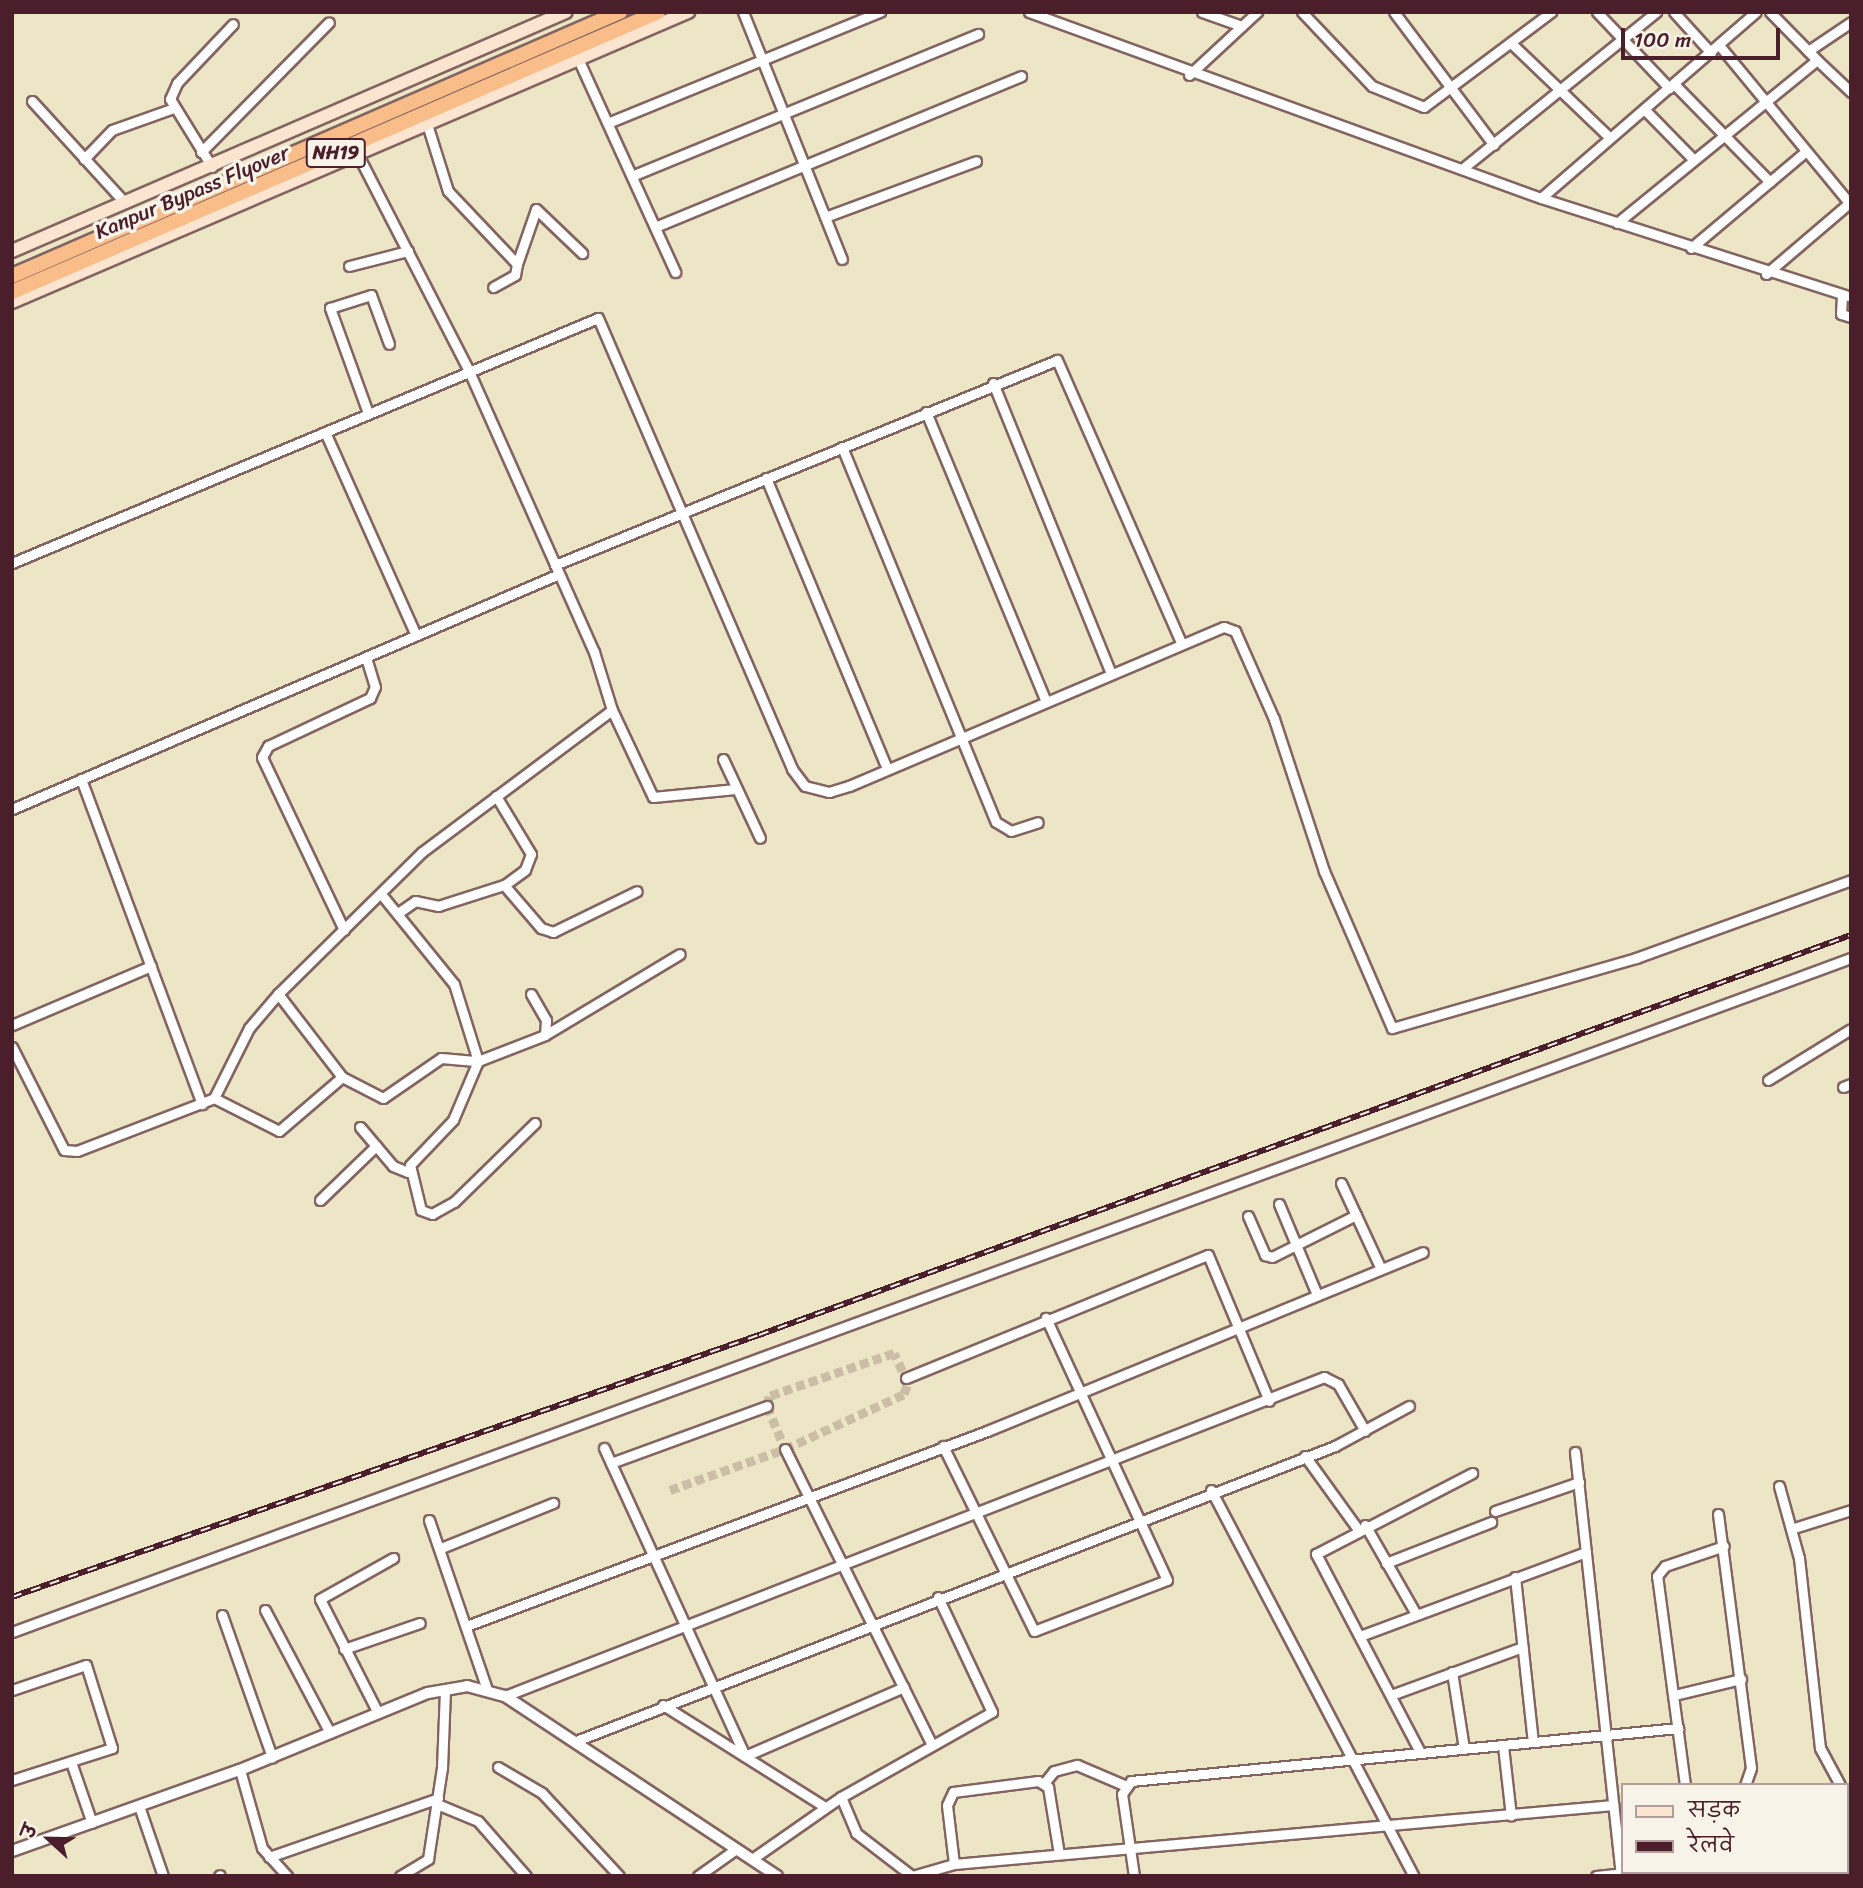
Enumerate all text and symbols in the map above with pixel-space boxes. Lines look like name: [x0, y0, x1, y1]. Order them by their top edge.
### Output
scale bar: [1625, 14, 1784, 58]
text: 100 m: [1634, 21, 1691, 59]
road number: NH19: [304, 138, 368, 168]
street label: Kanpur Bypass Flyover: [91, 140, 293, 244]
legend: [1622, 1783, 1849, 1874]
text: सड़क: [1688, 1791, 1740, 1829]
north arrow: [14, 1804, 84, 1874]
text: उ: [11, 1819, 47, 1843]
text: रेलवे: [1688, 1826, 1734, 1864]

